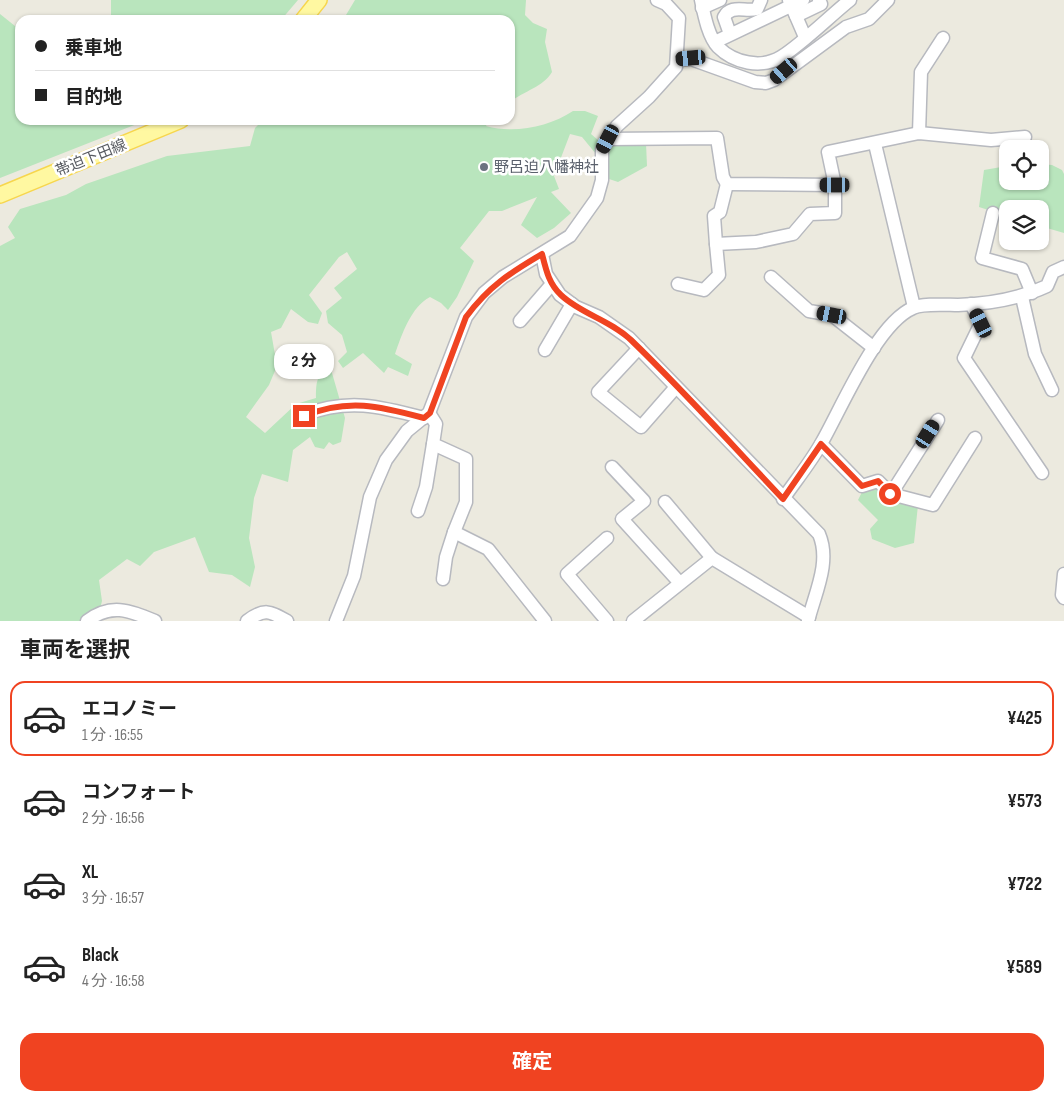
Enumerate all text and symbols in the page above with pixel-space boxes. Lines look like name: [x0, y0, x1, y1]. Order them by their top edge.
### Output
text: 乗車地: [65, 37, 122, 60]
car: [675, 49, 706, 67]
car: [767, 55, 800, 87]
text: 目的地: [65, 86, 122, 109]
car: [594, 122, 621, 156]
street label: 帯迫下田線: [53, 135, 129, 181]
map controls: [999, 140, 1049, 250]
button: locate: [999, 140, 1049, 190]
place label: 野呂迫八幡神社: [494, 158, 599, 177]
marker: 野呂迫八幡神社: [478, 161, 490, 173]
car: [820, 178, 850, 193]
button: layers: [999, 200, 1049, 250]
car: [815, 305, 848, 325]
car: [967, 306, 994, 340]
callout: 2 分: [274, 344, 334, 378]
text: 2 分: [291, 352, 317, 371]
route end: [293, 405, 315, 427]
car: [913, 417, 942, 451]
route start: [879, 483, 901, 505]
text: 車両を選択: [20, 637, 130, 664]
icon: car: [22, 696, 67, 741]
text: エコノミー: [82, 698, 177, 721]
text: ¥425: [1007, 707, 1042, 730]
text: 1 分 · 16:55: [82, 726, 143, 745]
icon: car: [22, 779, 67, 824]
text: コンフォート: [82, 781, 195, 804]
text: ¥573: [1007, 790, 1042, 813]
text: 2 分 · 16:56: [82, 809, 144, 828]
text: XL: [82, 861, 98, 884]
icon: car: [22, 862, 67, 907]
text: ¥722: [1007, 873, 1042, 896]
text: 3 分 · 16:57: [82, 889, 144, 908]
text: Black: [82, 944, 119, 967]
icon: car: [22, 945, 67, 990]
text: ¥589: [1006, 956, 1042, 979]
text: 4 分 · 16:58: [82, 972, 145, 991]
button: 確定: [20, 1033, 1044, 1091]

